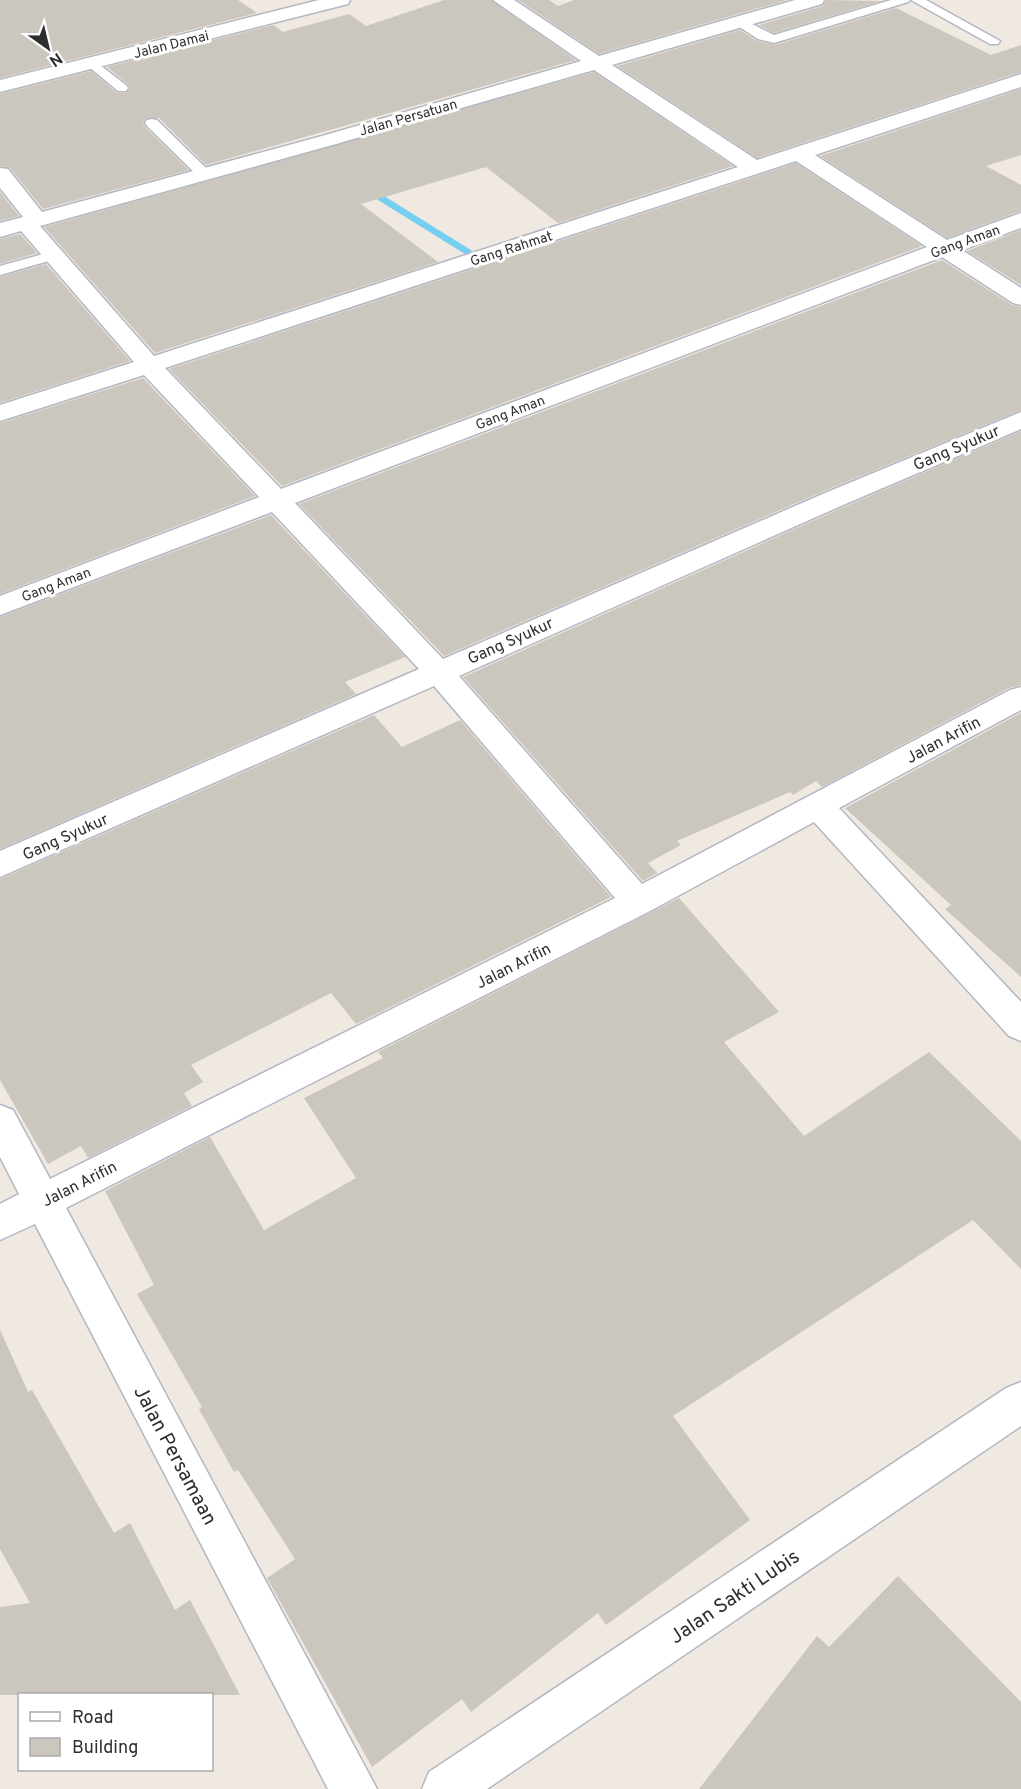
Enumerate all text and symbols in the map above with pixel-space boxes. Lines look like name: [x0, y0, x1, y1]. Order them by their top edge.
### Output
north arrow: [18, 18, 78, 78]
street label: Jalan Damai: [132, 28, 211, 63]
text: N: [45, 47, 66, 70]
street label: Jalan Persatuan: [357, 96, 459, 141]
street label: Gang Aman: [928, 222, 1003, 263]
street label: Gang Rahmat: [468, 228, 555, 271]
street label: Gang Aman: [474, 392, 548, 434]
street label: Gang Syukur: [911, 422, 1003, 476]
street label: Gang Aman: [20, 564, 94, 606]
street label: Gang Syukur: [465, 614, 557, 670]
street label: Jalan Arifin: [903, 713, 985, 769]
street label: Gang Syukur: [20, 810, 112, 866]
street label: Jalan Arifin: [473, 939, 555, 994]
street label: Jalan Arifin: [39, 1157, 121, 1212]
street label: Jalan Persamaan: [127, 1382, 222, 1530]
street label: Jalan Sakti Lubis: [665, 1545, 805, 1651]
legend: [18, 1693, 213, 1771]
text: Road: [72, 1707, 114, 1730]
text: Building: [72, 1737, 138, 1760]

